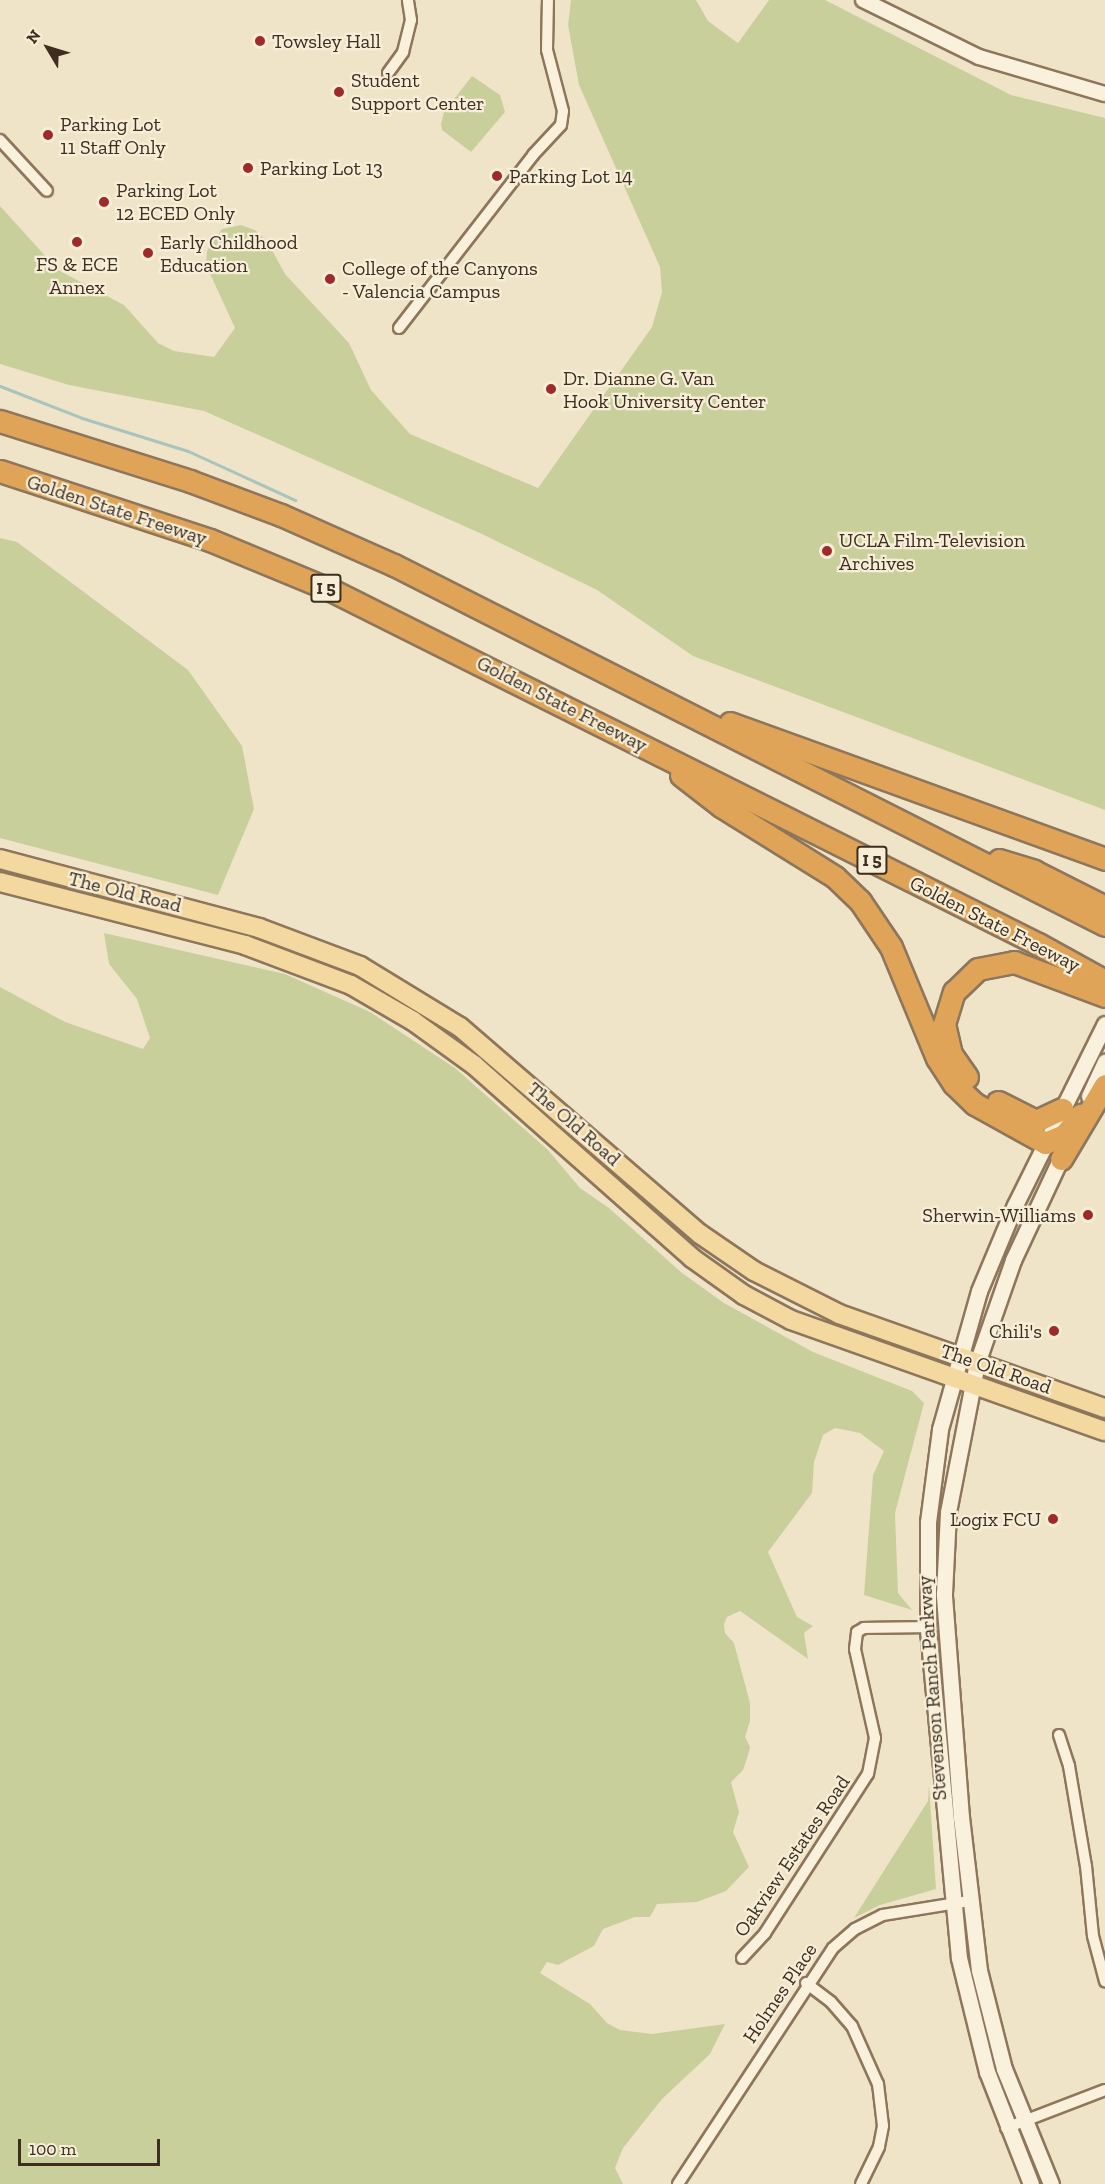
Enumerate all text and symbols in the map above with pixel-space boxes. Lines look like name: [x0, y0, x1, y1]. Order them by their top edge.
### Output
north arrow: [18, 18, 78, 78]
text: N: [22, 26, 45, 47]
place label: Towsley Hall: [272, 29, 381, 53]
marker: Towsley Hall: [253, 34, 267, 48]
place label: Student Support Center: [351, 68, 484, 115]
marker: Student Support Center: [332, 85, 346, 99]
place label: Parking Lot 11 Staff Only: [60, 112, 166, 159]
marker: Parking Lot 11 Staff Only: [41, 128, 55, 142]
place label: Parking Lot 13: [260, 156, 383, 180]
marker: Parking Lot 13: [241, 161, 255, 175]
place label: Parking Lot 14: [509, 164, 633, 188]
marker: Parking Lot 14: [490, 169, 504, 183]
place label: Parking Lot 12 ECED Only: [116, 178, 235, 225]
marker: Parking Lot 12 ECED Only: [97, 195, 111, 209]
place label: Early Childhood Education: [160, 230, 298, 277]
marker: FS & ECE Annex: [70, 235, 84, 249]
marker: Early Childhood Education: [141, 246, 155, 260]
place label: FS & ECE Annex: [36, 252, 118, 299]
place label: College of the Canyons - Valencia Campus: [342, 256, 538, 303]
marker: College of the Canyons - Valencia Campus: [323, 272, 337, 286]
place label: Dr. Dianne G. Van Hook University Center: [563, 366, 767, 413]
marker: Dr. Dianne G. Van Hook University Center: [544, 382, 558, 396]
street label: Golden State Freeway: [24, 470, 210, 550]
place label: UCLA Film-Television Archives: [839, 528, 1026, 575]
marker: UCLA Film-Television Archives: [820, 544, 834, 558]
road number: I 5: [310, 573, 342, 603]
street label: Golden State Freeway: [473, 651, 651, 757]
road number: I 5: [856, 845, 888, 875]
street label: The Old Road: [66, 866, 184, 918]
street label: Golden State Freeway: [906, 871, 1084, 977]
street label: The Old Road: [522, 1077, 626, 1171]
place label: Sherwin-Williams: [922, 1203, 1076, 1227]
marker: Sherwin-Williams: [1081, 1208, 1095, 1222]
place label: Chili's: [989, 1319, 1042, 1343]
marker: Chili's: [1047, 1324, 1061, 1338]
street label: The Old Road: [937, 1339, 1055, 1399]
place label: Logix FCU: [950, 1507, 1041, 1531]
marker: Logix FCU: [1046, 1512, 1060, 1526]
street label: Stevenson Ranch Parkway: [912, 1575, 952, 1801]
street label: Oakview Estates Road: [729, 1770, 855, 1942]
street label: Holmes Place: [738, 1939, 822, 2047]
scale bar: [21, 2127, 164, 2165]
text: 100 m: [29, 2138, 76, 2160]

